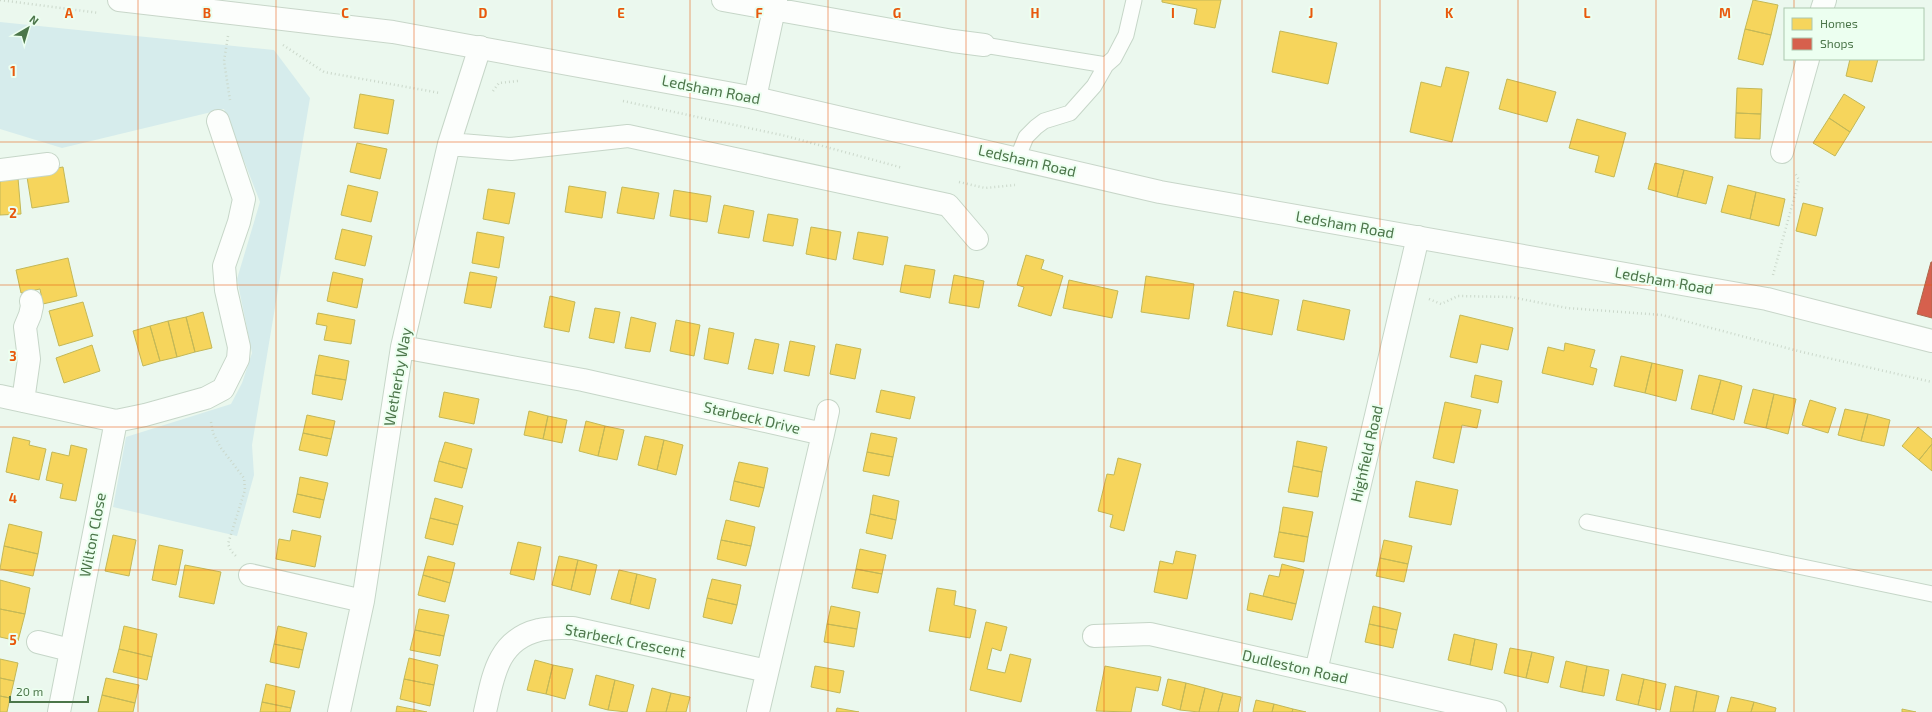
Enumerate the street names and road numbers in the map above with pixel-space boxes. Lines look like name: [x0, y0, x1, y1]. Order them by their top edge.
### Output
street label: Ledsham Road: [660, 71, 762, 107]
street label: Ledsham Road: [977, 140, 1078, 180]
street label: Ledsham Road: [1294, 206, 1396, 242]
street label: Ledsham Road: [1613, 262, 1715, 298]
street label: Wetherby Way: [379, 326, 415, 428]
street label: Starbeck Drive: [702, 397, 802, 437]
street label: Highfield Road: [1346, 404, 1386, 504]
street label: Wilton Close: [75, 491, 109, 579]
street label: Starbeck Crescent: [563, 619, 687, 661]
street label: Dudleston Road: [1241, 645, 1350, 687]

